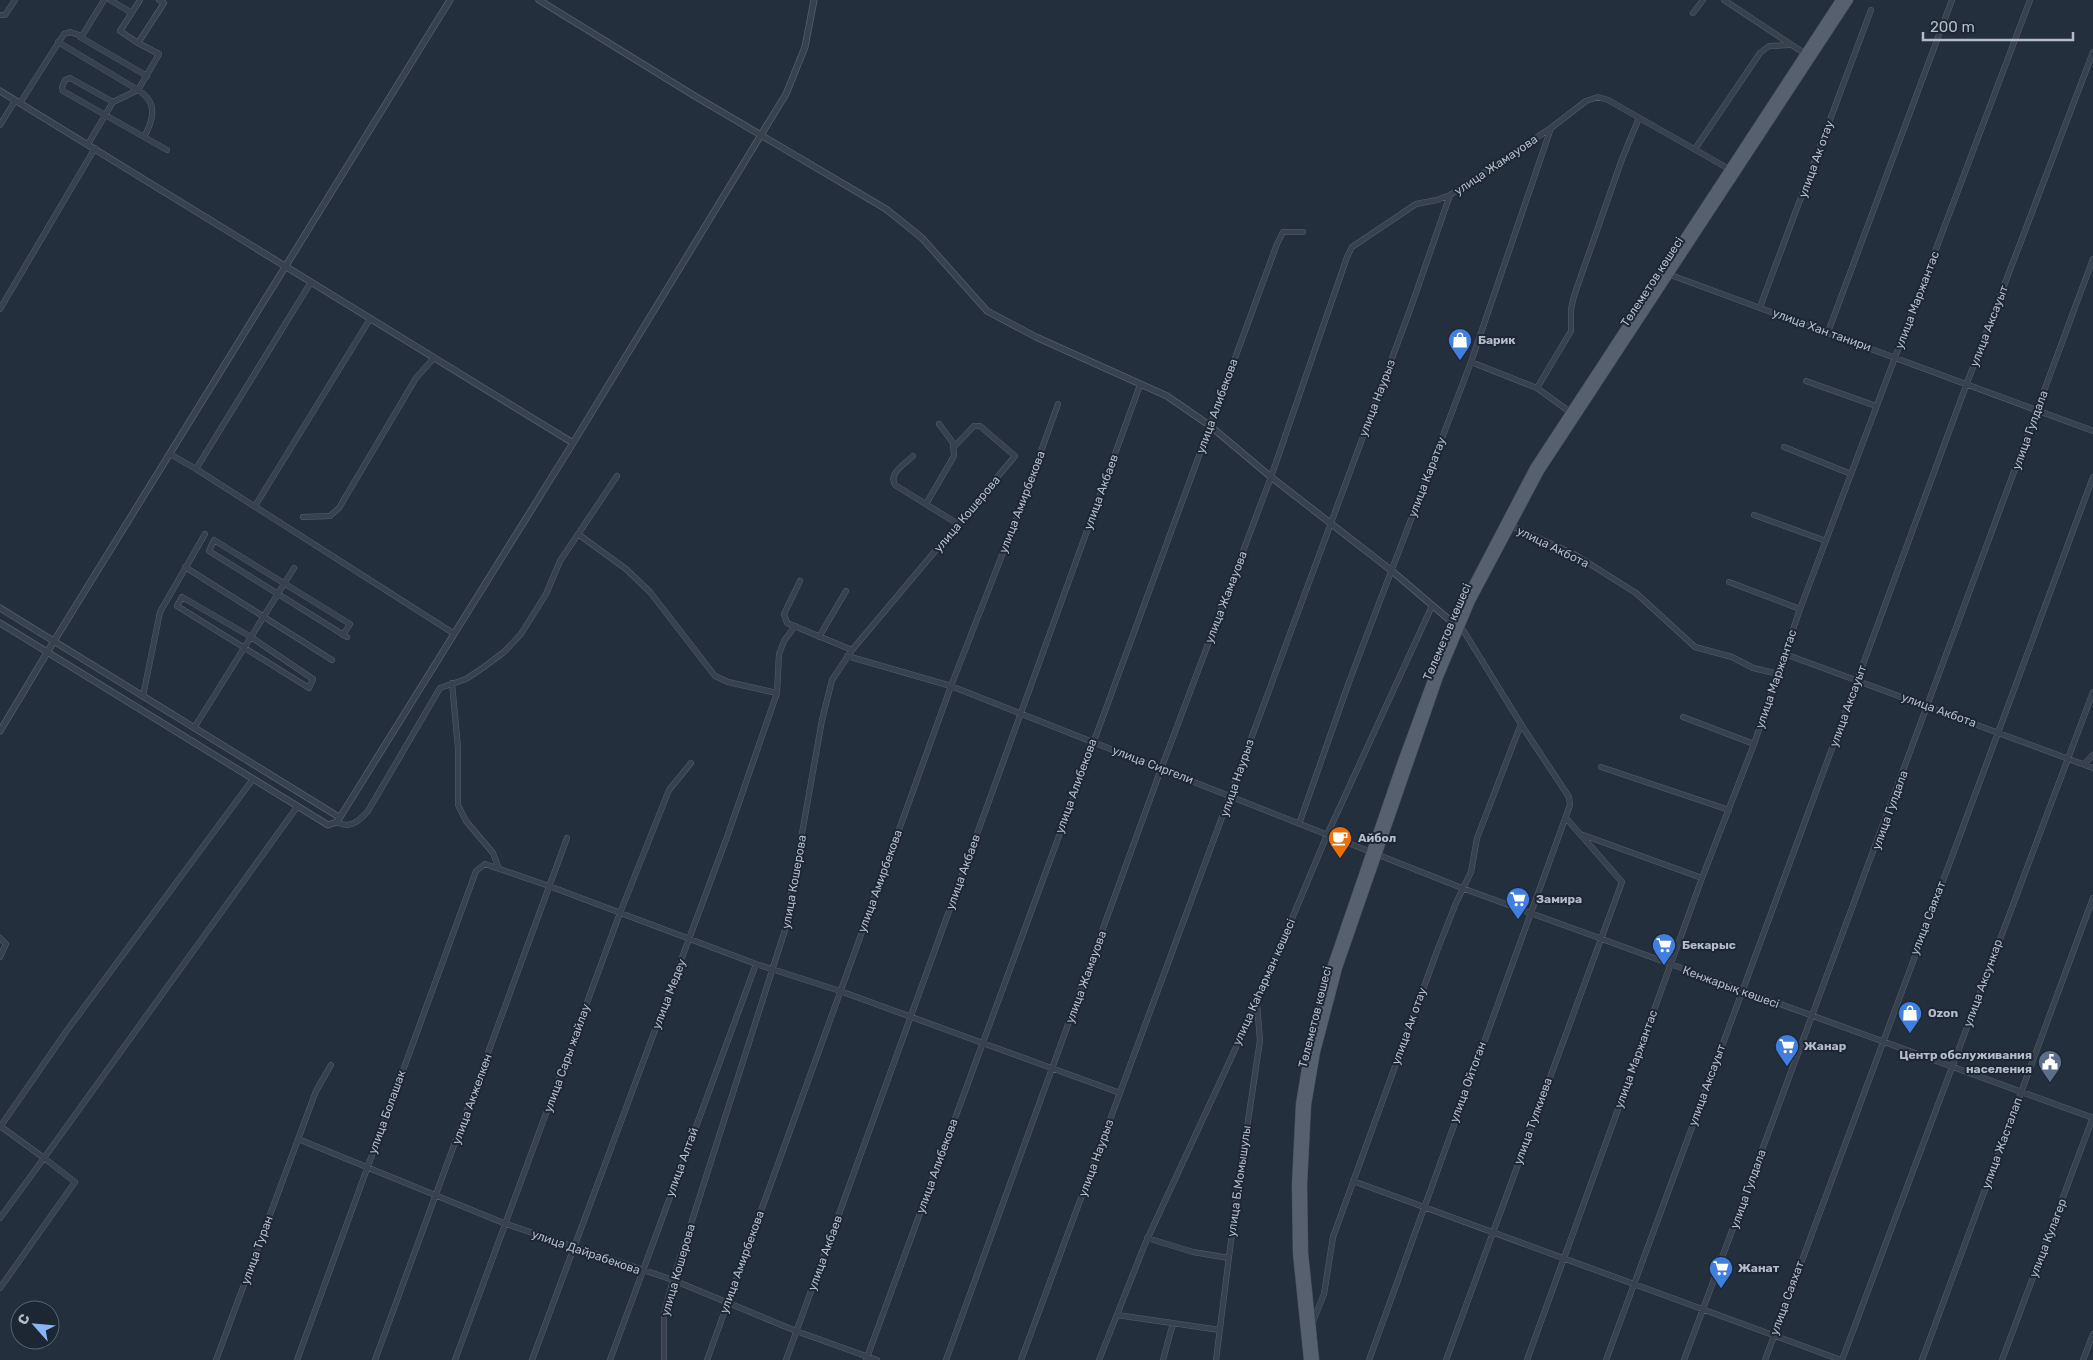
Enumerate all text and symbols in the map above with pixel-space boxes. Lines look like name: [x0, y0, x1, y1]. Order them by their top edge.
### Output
scale bar: [1923, 10, 2073, 42]
text: 200 m: [1930, 18, 1975, 36]
street label: улица Ак отау: [1796, 118, 1837, 200]
street label: улица Жамауова: [1452, 132, 1540, 198]
street label: Төлеметов көшесі: [1618, 234, 1686, 329]
street label: улица Маржантас: [1892, 249, 1942, 351]
street label: улица Аксауыт: [1967, 283, 2011, 369]
street label: улица Хан танири: [1771, 306, 1873, 354]
shop icon: Барик: [1447, 327, 1473, 361]
place label: Барик: [1478, 333, 1516, 347]
street label: улица Алибекова: [1193, 357, 1241, 455]
street label: улица Наурыз: [1356, 358, 1398, 438]
street label: улица Гулдала: [2009, 388, 2051, 472]
street label: улица Каратау: [1405, 434, 1449, 519]
street label: улица Амирбекова: [996, 449, 1048, 555]
street label: улица Акбаев: [1081, 452, 1121, 532]
street label: улица Кошерова: [931, 473, 1003, 555]
street label: улица Акбота: [1515, 523, 1591, 571]
street label: улица Жамауова: [1202, 549, 1250, 645]
street label: Төлеметов көшесі: [1420, 581, 1474, 683]
street label: улица Маржантас: [1753, 627, 1800, 730]
street label: улица Аксауыт: [1827, 663, 1869, 749]
street label: улица Акбота: [1900, 690, 1978, 730]
street label: улица Алибекова: [1052, 737, 1100, 835]
street label: улица Наурыз: [1217, 737, 1257, 819]
street label: улица Сиргели: [1110, 743, 1196, 787]
street label: улица Гулдала: [1869, 768, 1911, 852]
cafe icon: Айбол: [1327, 825, 1353, 859]
street label: улица Амирбекова: [855, 828, 905, 934]
place label: Айбол: [1358, 831, 1396, 845]
street label: улица Акбаев: [943, 832, 983, 912]
street label: улица Кошерова: [779, 834, 809, 930]
street label: улица Саяхат: [1908, 879, 1948, 957]
supermarket icon: Замира: [1505, 886, 1531, 920]
place label: Замира: [1536, 892, 1582, 906]
street label: улица Каһарман көшесі: [1230, 917, 1298, 1047]
street label: улица Жамауова: [1063, 929, 1109, 1025]
supermarket icon: Бекарыс: [1651, 932, 1677, 966]
street label: улица Аксункар: [1961, 937, 2005, 1029]
place label: Бекарыс: [1682, 938, 1736, 952]
street label: улица Медеу: [649, 957, 689, 1031]
street label: Кенжарық көшесі: [1681, 963, 1781, 1011]
street label: Төлеметов көшесі: [1296, 965, 1334, 1069]
street label: улица Ак отау: [1389, 985, 1430, 1067]
shop icon: Ozon: [1897, 1000, 1923, 1034]
street label: улица Сары жайлау: [541, 1001, 593, 1114]
place label: Ozon: [1928, 1006, 1958, 1020]
street label: улица Маржантас: [1612, 1008, 1660, 1110]
supermarket icon: Жанар: [1774, 1033, 1800, 1067]
place label: Жанар: [1804, 1039, 1847, 1053]
street label: улица Ойтоган: [1447, 1040, 1489, 1124]
street label: улица Аксауыт: [1686, 1042, 1728, 1128]
place label: Центр обслуживания населения: [1899, 1048, 2032, 1076]
public building icon: Центр обслуживания населения: [2037, 1049, 2063, 1083]
street label: улица Акжелкен: [449, 1052, 495, 1146]
street label: улица Болашак: [365, 1068, 409, 1156]
street label: улица Тулкиева: [1511, 1076, 1555, 1166]
street label: улица Жасталап: [1979, 1095, 2025, 1191]
street label: улица Алибекова: [913, 1117, 961, 1215]
street label: улица Наурыз: [1076, 1118, 1116, 1198]
street label: улица Б.Момышулы: [1224, 1124, 1254, 1238]
street label: улица Алтай: [663, 1126, 701, 1198]
street label: улица Гулдала: [1727, 1147, 1769, 1231]
street label: улица Кулагер: [2027, 1197, 2069, 1279]
street label: улица Амирбекова: [717, 1209, 767, 1315]
street label: улица Акбаев: [805, 1213, 845, 1293]
street label: улица Туран: [238, 1214, 276, 1286]
street label: улица Кошерова: [658, 1222, 698, 1318]
street label: улица Дайрабекова: [530, 1227, 642, 1277]
supermarket icon: Жанат: [1708, 1255, 1734, 1289]
street label: улица Саяхат: [1767, 1259, 1807, 1337]
place label: Жанат: [1738, 1261, 1780, 1275]
north arrow: [10, 1300, 60, 1350]
text: С: [14, 1311, 34, 1328]

